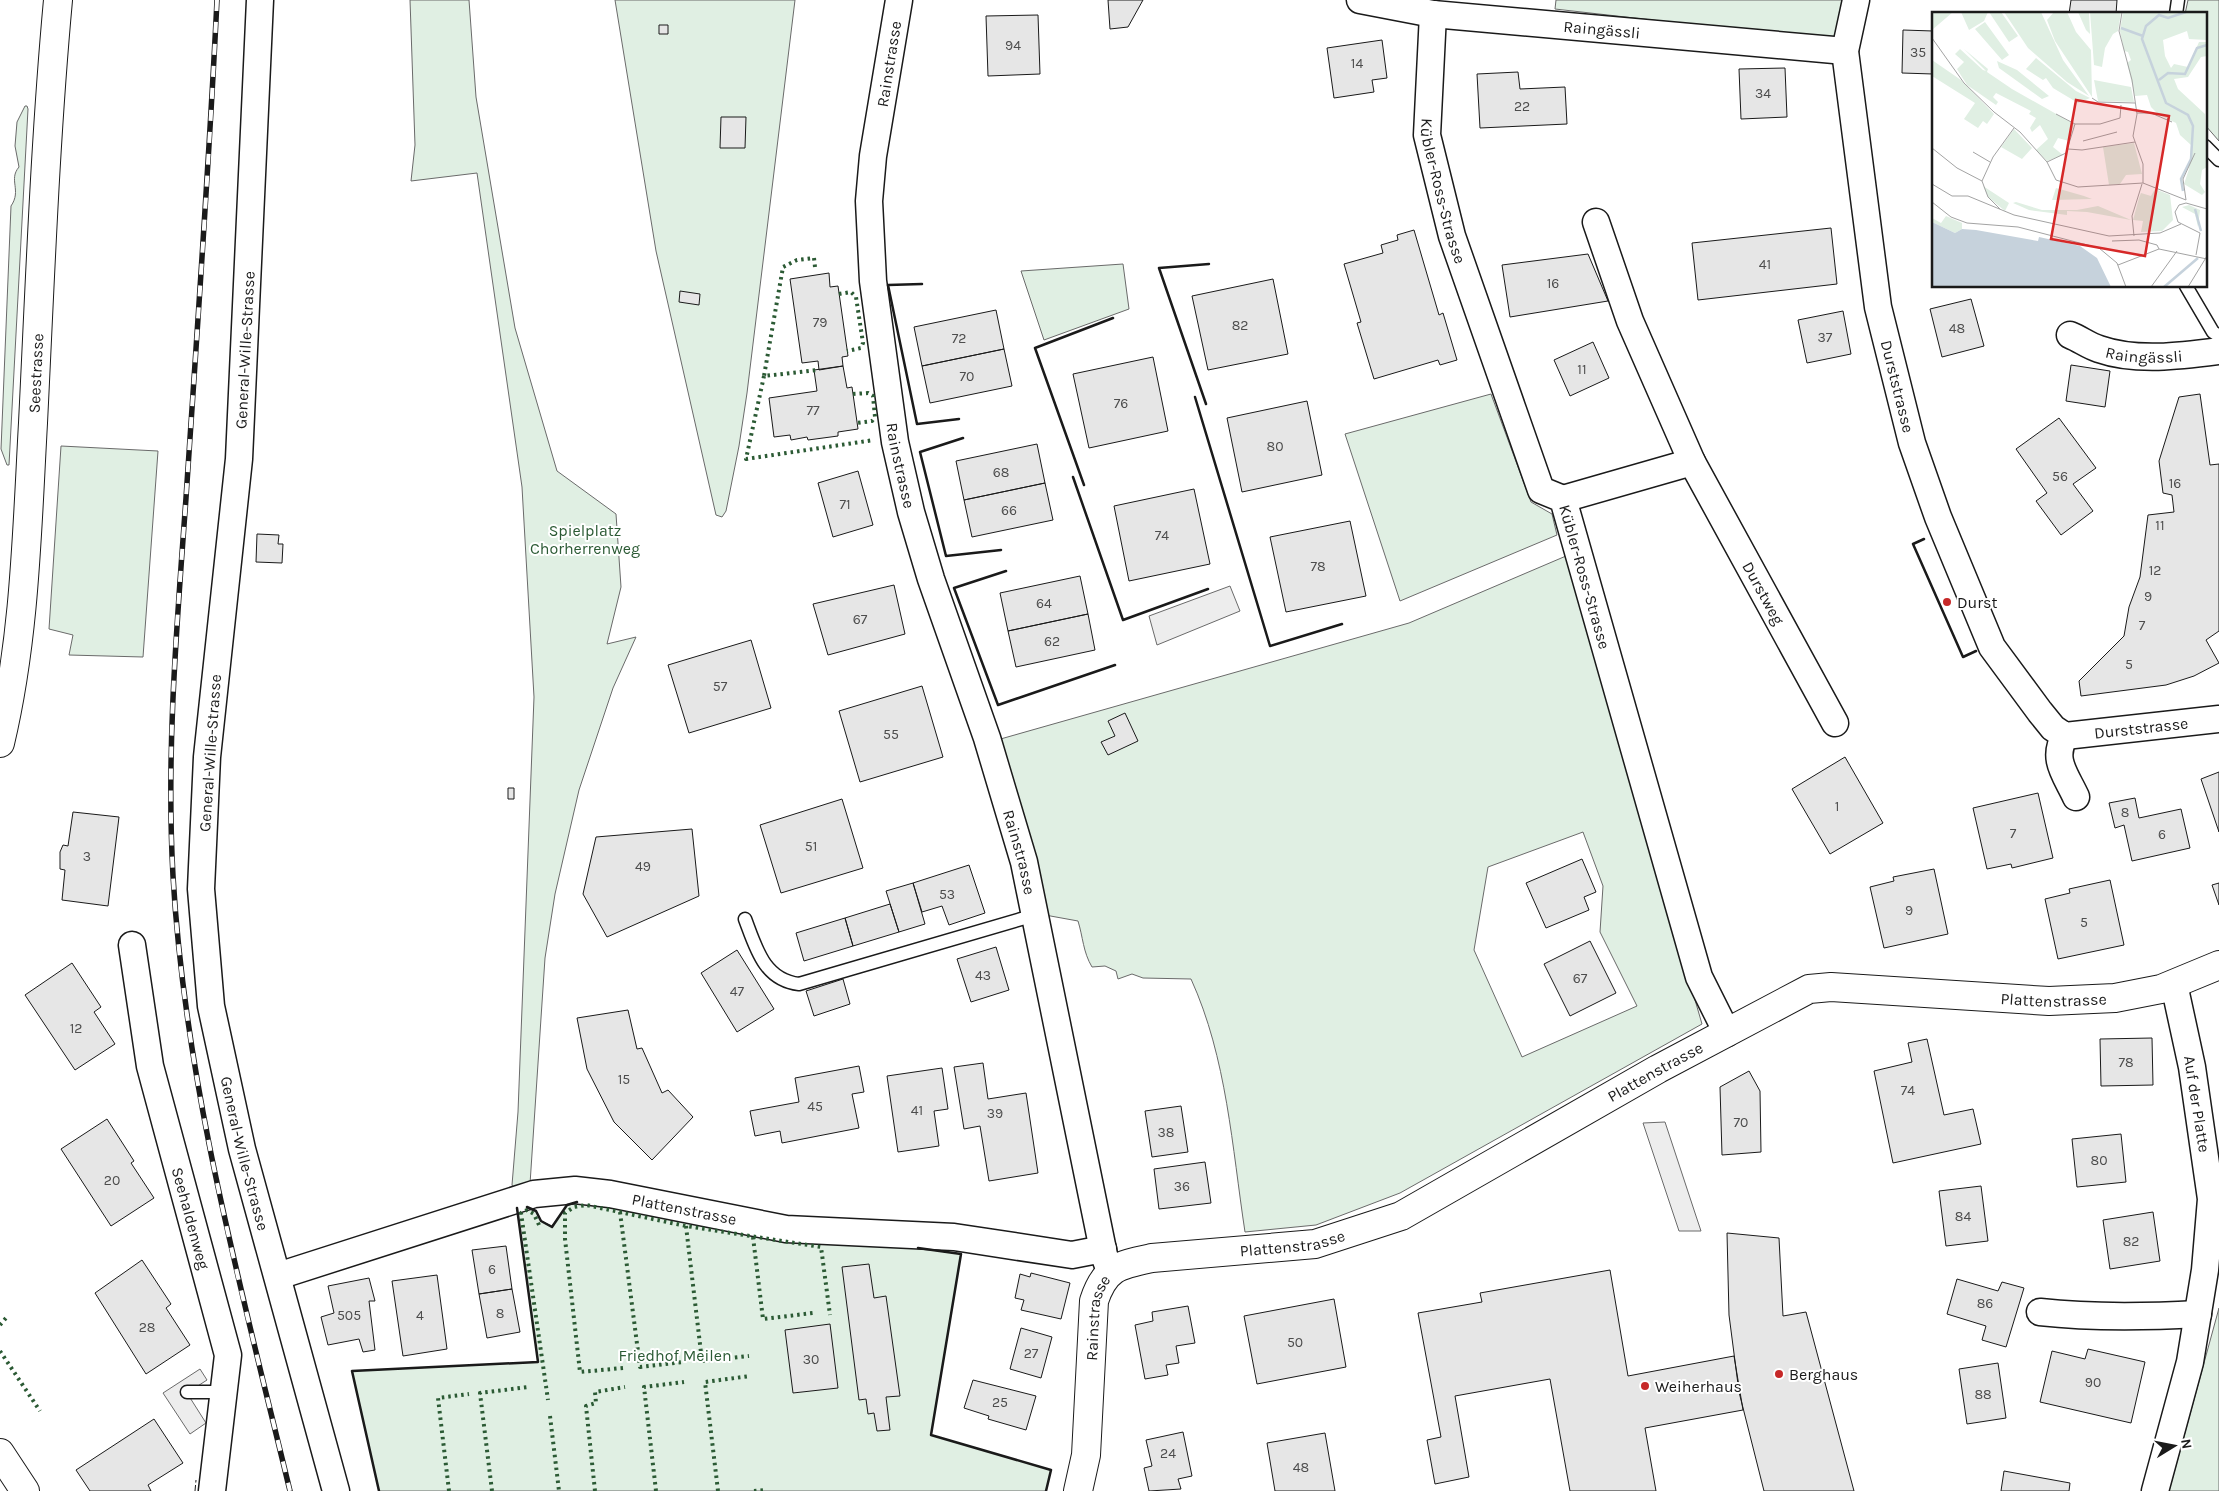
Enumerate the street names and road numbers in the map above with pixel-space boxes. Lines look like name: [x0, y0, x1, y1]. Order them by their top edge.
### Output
street label: Raingässli: [1563, 16, 1641, 42]
street label: Rainstrasse: [873, 20, 905, 108]
street label: Kübler-Ross-Strasse: [1417, 118, 1470, 266]
street label: General-Wille-Strasse: [231, 271, 259, 429]
street label: Seestrasse: [24, 333, 47, 414]
street label: Durststrasse: [1877, 338, 1919, 434]
street label: Raingässli: [2104, 342, 2183, 366]
street label: Rainstrasse: [883, 421, 919, 510]
street label: Kübler-Ross-Strasse: [1556, 502, 1615, 651]
street label: Durstweg: [1739, 558, 1789, 628]
street label: General-Wille-Strasse: [195, 673, 225, 833]
street label: Durststrasse: [2093, 713, 2189, 742]
street label: Rainstrasse: [999, 807, 1040, 896]
street label: Plattenstrasse: [2000, 988, 2107, 1011]
street label: Plattenstrasse: [1604, 1038, 1706, 1106]
street label: Auf der Platte: [2180, 1054, 2214, 1154]
street label: General-Wille-Strasse: [217, 1074, 273, 1233]
street label: Seehaldenweg: [168, 1165, 214, 1272]
street label: Plattenstrasse: [630, 1189, 738, 1228]
street label: Plattenstrasse: [1239, 1225, 1347, 1260]
street label: Rainstrasse: [1081, 1271, 1114, 1361]

